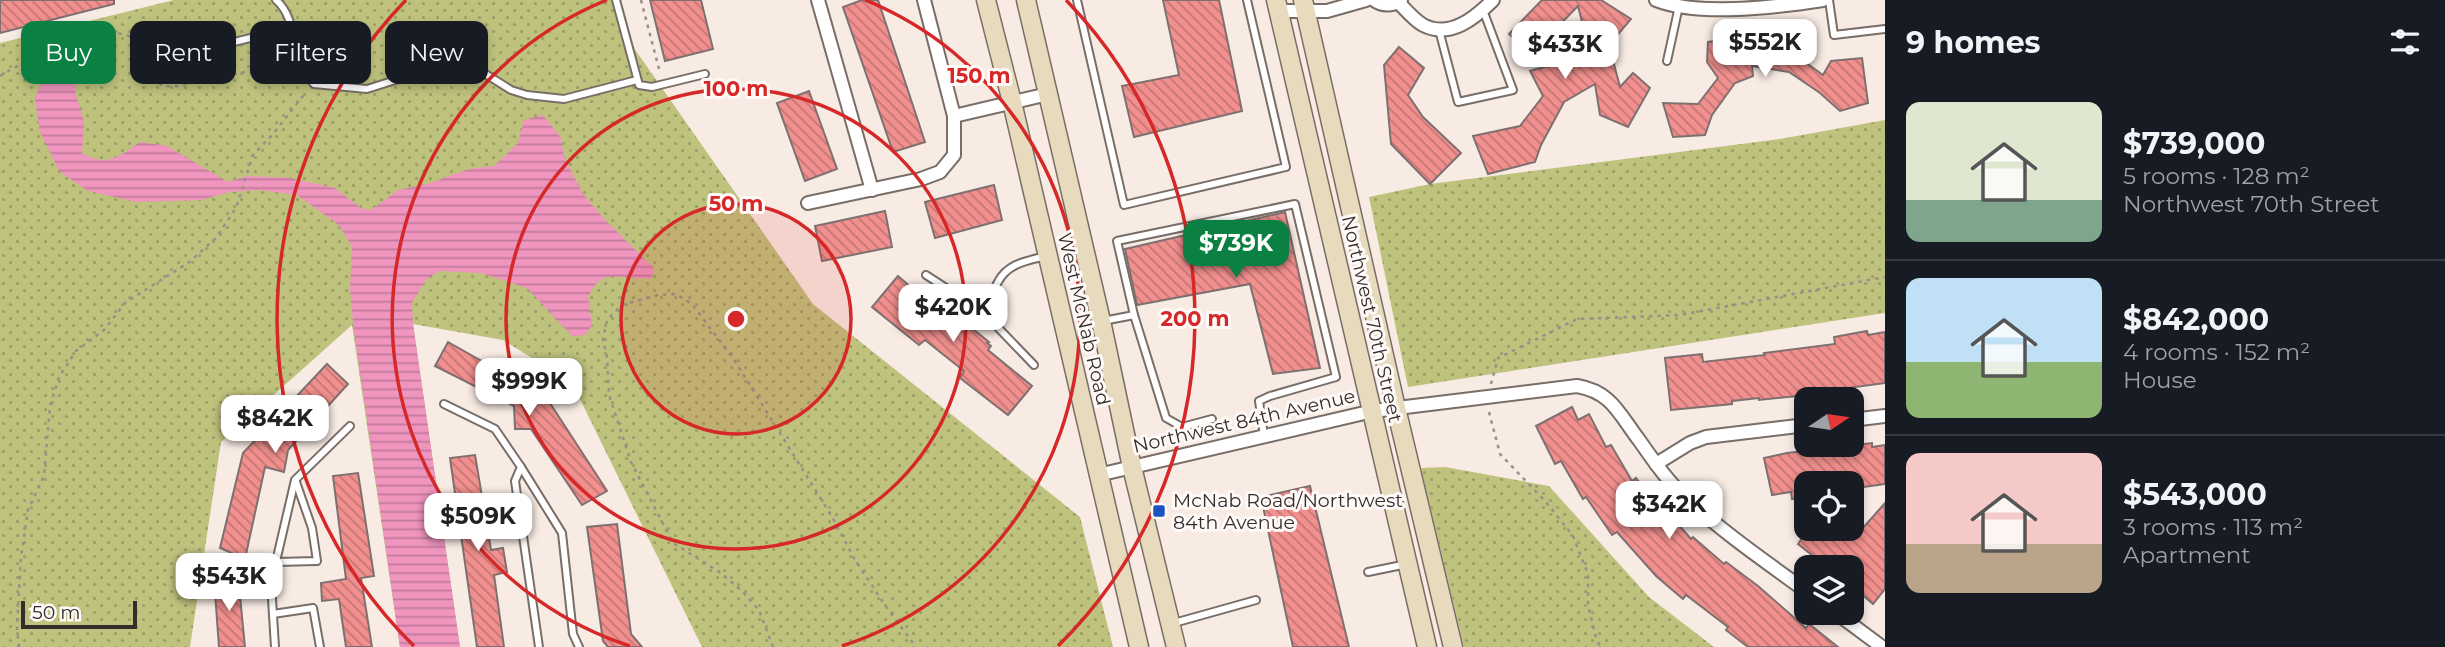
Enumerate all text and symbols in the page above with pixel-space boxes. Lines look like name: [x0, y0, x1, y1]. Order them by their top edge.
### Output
pin: $552K: [1716, 20, 1814, 79]
chip: Buy: [21, 21, 116, 84]
chip: Rent: [130, 21, 236, 84]
chip: Filters: [250, 21, 371, 84]
chip: New: [385, 21, 488, 84]
pin: $433K: [1516, 22, 1614, 81]
icon: filters: [2386, 23, 2424, 61]
text: 9 homes: [1906, 24, 2041, 61]
text: $552K: [1729, 28, 1801, 56]
text: $433K: [1528, 30, 1602, 58]
text: 150 m: [948, 63, 1010, 88]
text: 100 m: [704, 76, 768, 101]
text: $739,000: [2123, 125, 2265, 162]
icon: home: [1962, 130, 2046, 214]
text: 5 rooms · 128 m²: [2123, 162, 2310, 190]
text: Northwest 70th Street: [2123, 190, 2380, 218]
text: 50 m: [709, 191, 763, 216]
street label: Northwest 70th Street: [1337, 213, 1407, 425]
pin: $739K: [1187, 220, 1285, 280]
text: $739K: [1199, 229, 1273, 257]
street label: West McNab Road: [1053, 230, 1115, 408]
pin: $420K: [904, 284, 1002, 344]
text: $420K: [915, 293, 991, 321]
text: $842,000: [2123, 301, 2269, 338]
text: 200 m: [1161, 306, 1229, 331]
icon: home: [1962, 306, 2046, 390]
centre of rings: [724, 307, 748, 331]
text: 4 rooms · 152 m²: [2123, 338, 2310, 366]
pin: $999K: [480, 358, 578, 418]
text: House: [2123, 366, 2197, 394]
text: $999K: [491, 367, 567, 395]
street label: Northwest 84th Avenue: [1131, 384, 1357, 458]
north arrow: [1794, 387, 1864, 457]
map controls: [1794, 387, 1864, 625]
pin: $842K: [226, 396, 324, 455]
text: $842K: [237, 404, 313, 432]
button: locate: [1794, 471, 1864, 541]
text: $543,000: [2123, 476, 2267, 513]
icon: home: [1962, 481, 2046, 565]
pin: $342K: [1620, 482, 1718, 541]
place label: McNab Road/Northwest 84th Avenue: [1173, 489, 1403, 534]
text: $342K: [1632, 490, 1706, 518]
pin: $509K: [429, 494, 527, 553]
text: $509K: [440, 502, 516, 530]
marker: McNab Road/Northwest 84th Avenue: [1151, 503, 1167, 519]
text: 3 rooms · 113 m²: [2123, 513, 2303, 541]
text: Apartment: [2123, 541, 2251, 569]
pin: $543K: [180, 554, 278, 613]
button: layers: [1794, 555, 1864, 625]
text: $543K: [192, 562, 266, 590]
scale bar: [21, 598, 136, 630]
text: 50 m: [32, 601, 80, 624]

